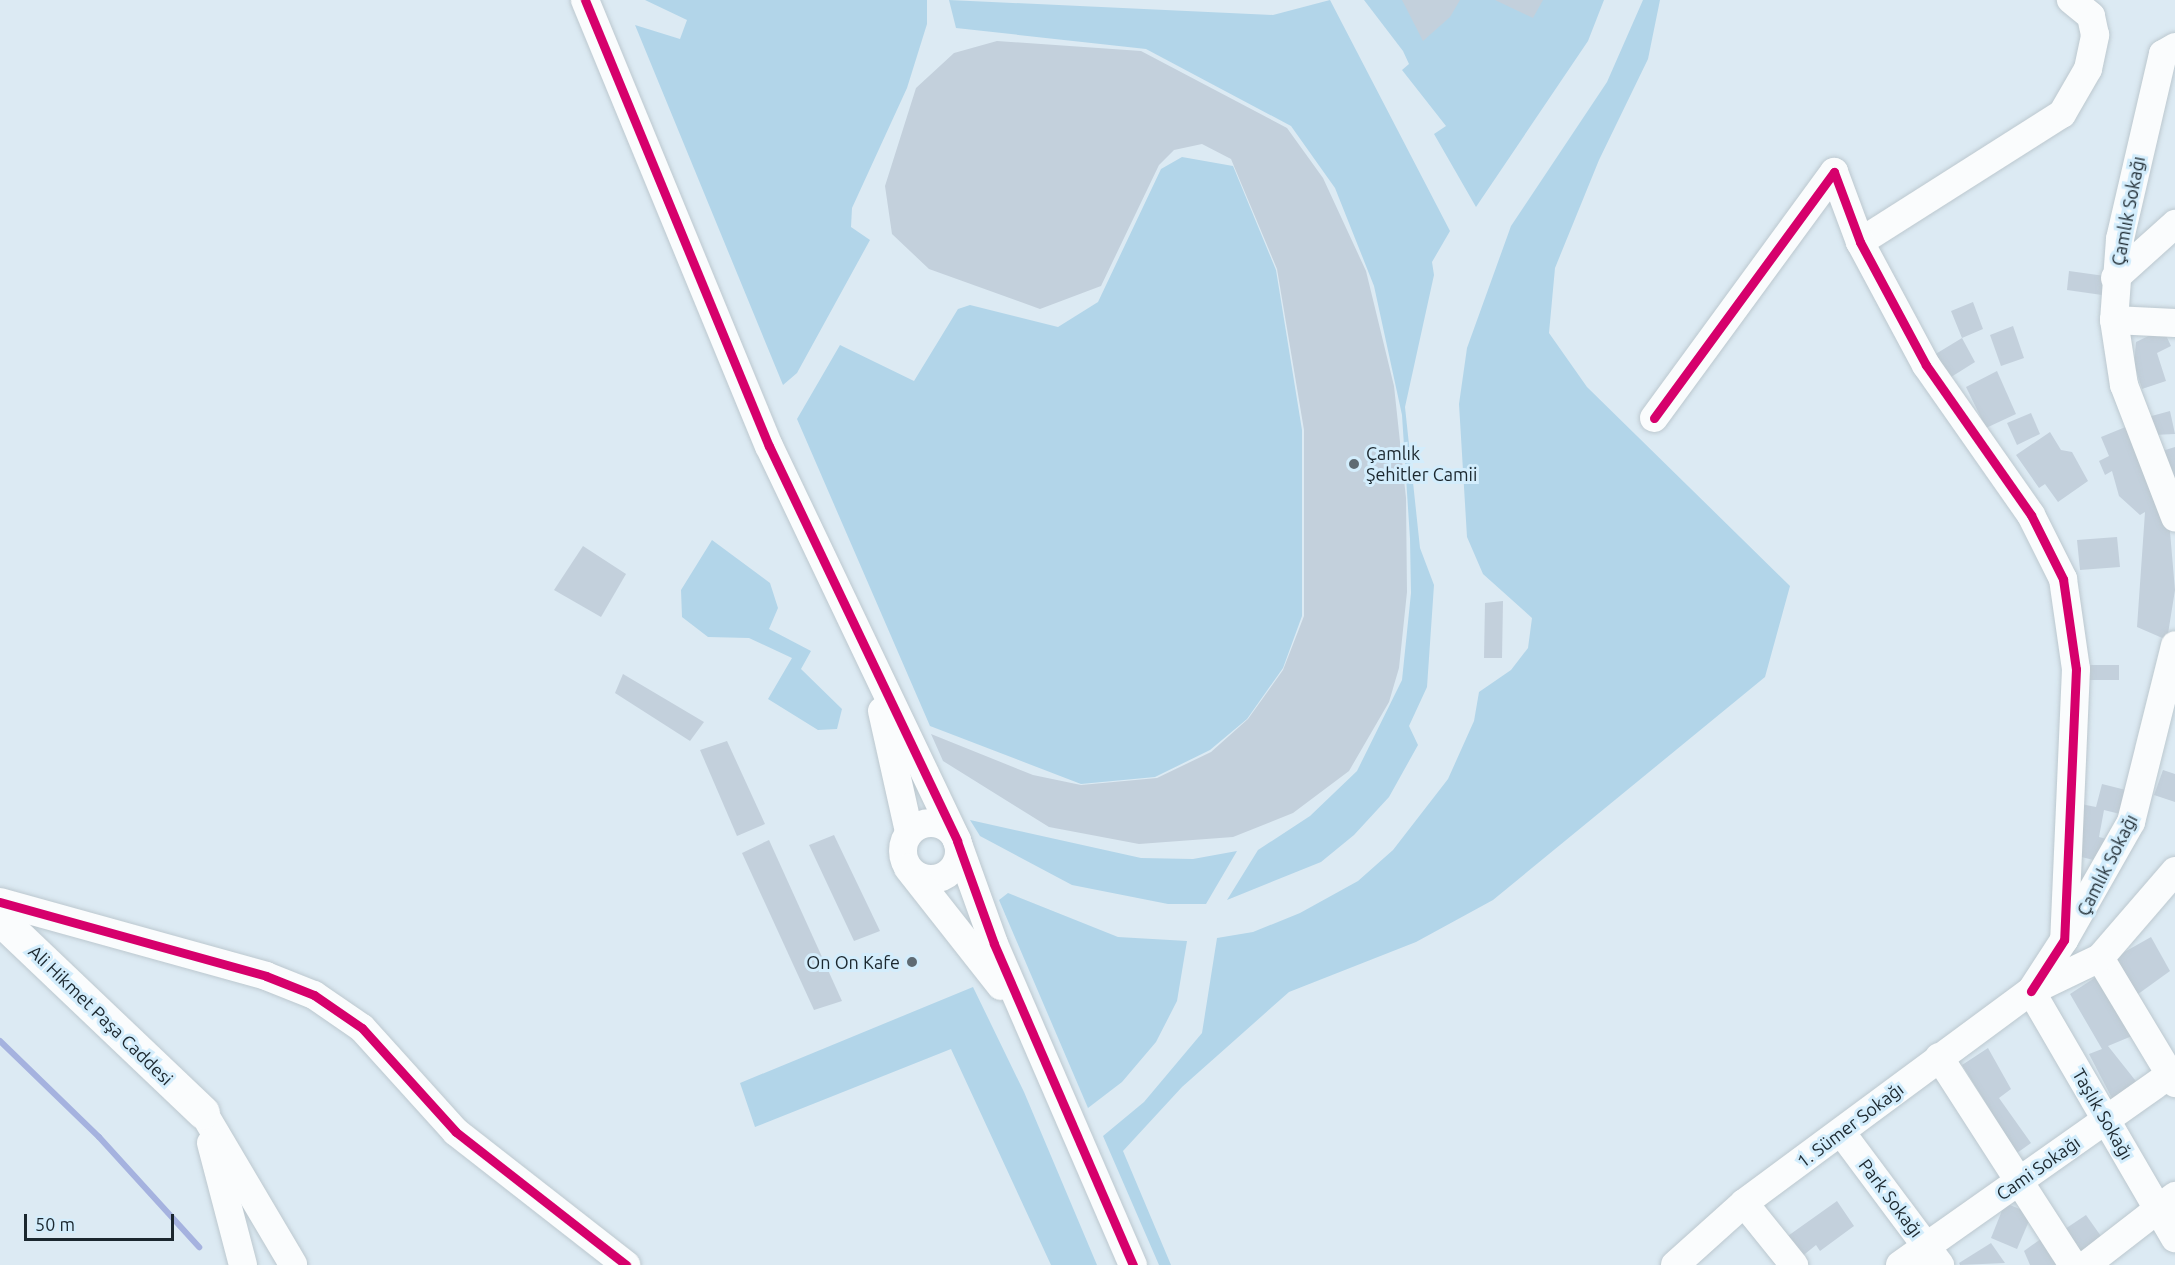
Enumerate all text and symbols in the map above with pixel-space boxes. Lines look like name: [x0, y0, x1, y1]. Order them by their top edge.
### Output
street label: Çamlık Sokağı: [2107, 154, 2149, 268]
place label: Çamlık Şehitler Camii: [1366, 443, 1477, 486]
marker: Çamlık Şehitler Camii: [1347, 457, 1361, 471]
street label: Çamlık Sokağı: [2072, 811, 2142, 919]
street label: Ali Hikmet Paşa Caddesi: [24, 941, 178, 1089]
place label: On On Kafe: [806, 951, 900, 973]
marker: On On Kafe: [905, 955, 919, 969]
street label: Taşlık Sokağı: [2068, 1065, 2138, 1163]
street label: 1. Sümer Sokağı: [1792, 1078, 1908, 1172]
street label: Cami Sokağı: [1992, 1131, 2084, 1205]
street label: Park Sokağı: [1854, 1154, 1928, 1242]
scale bar: [27, 1202, 177, 1240]
text: 50 m: [35, 1214, 75, 1234]

